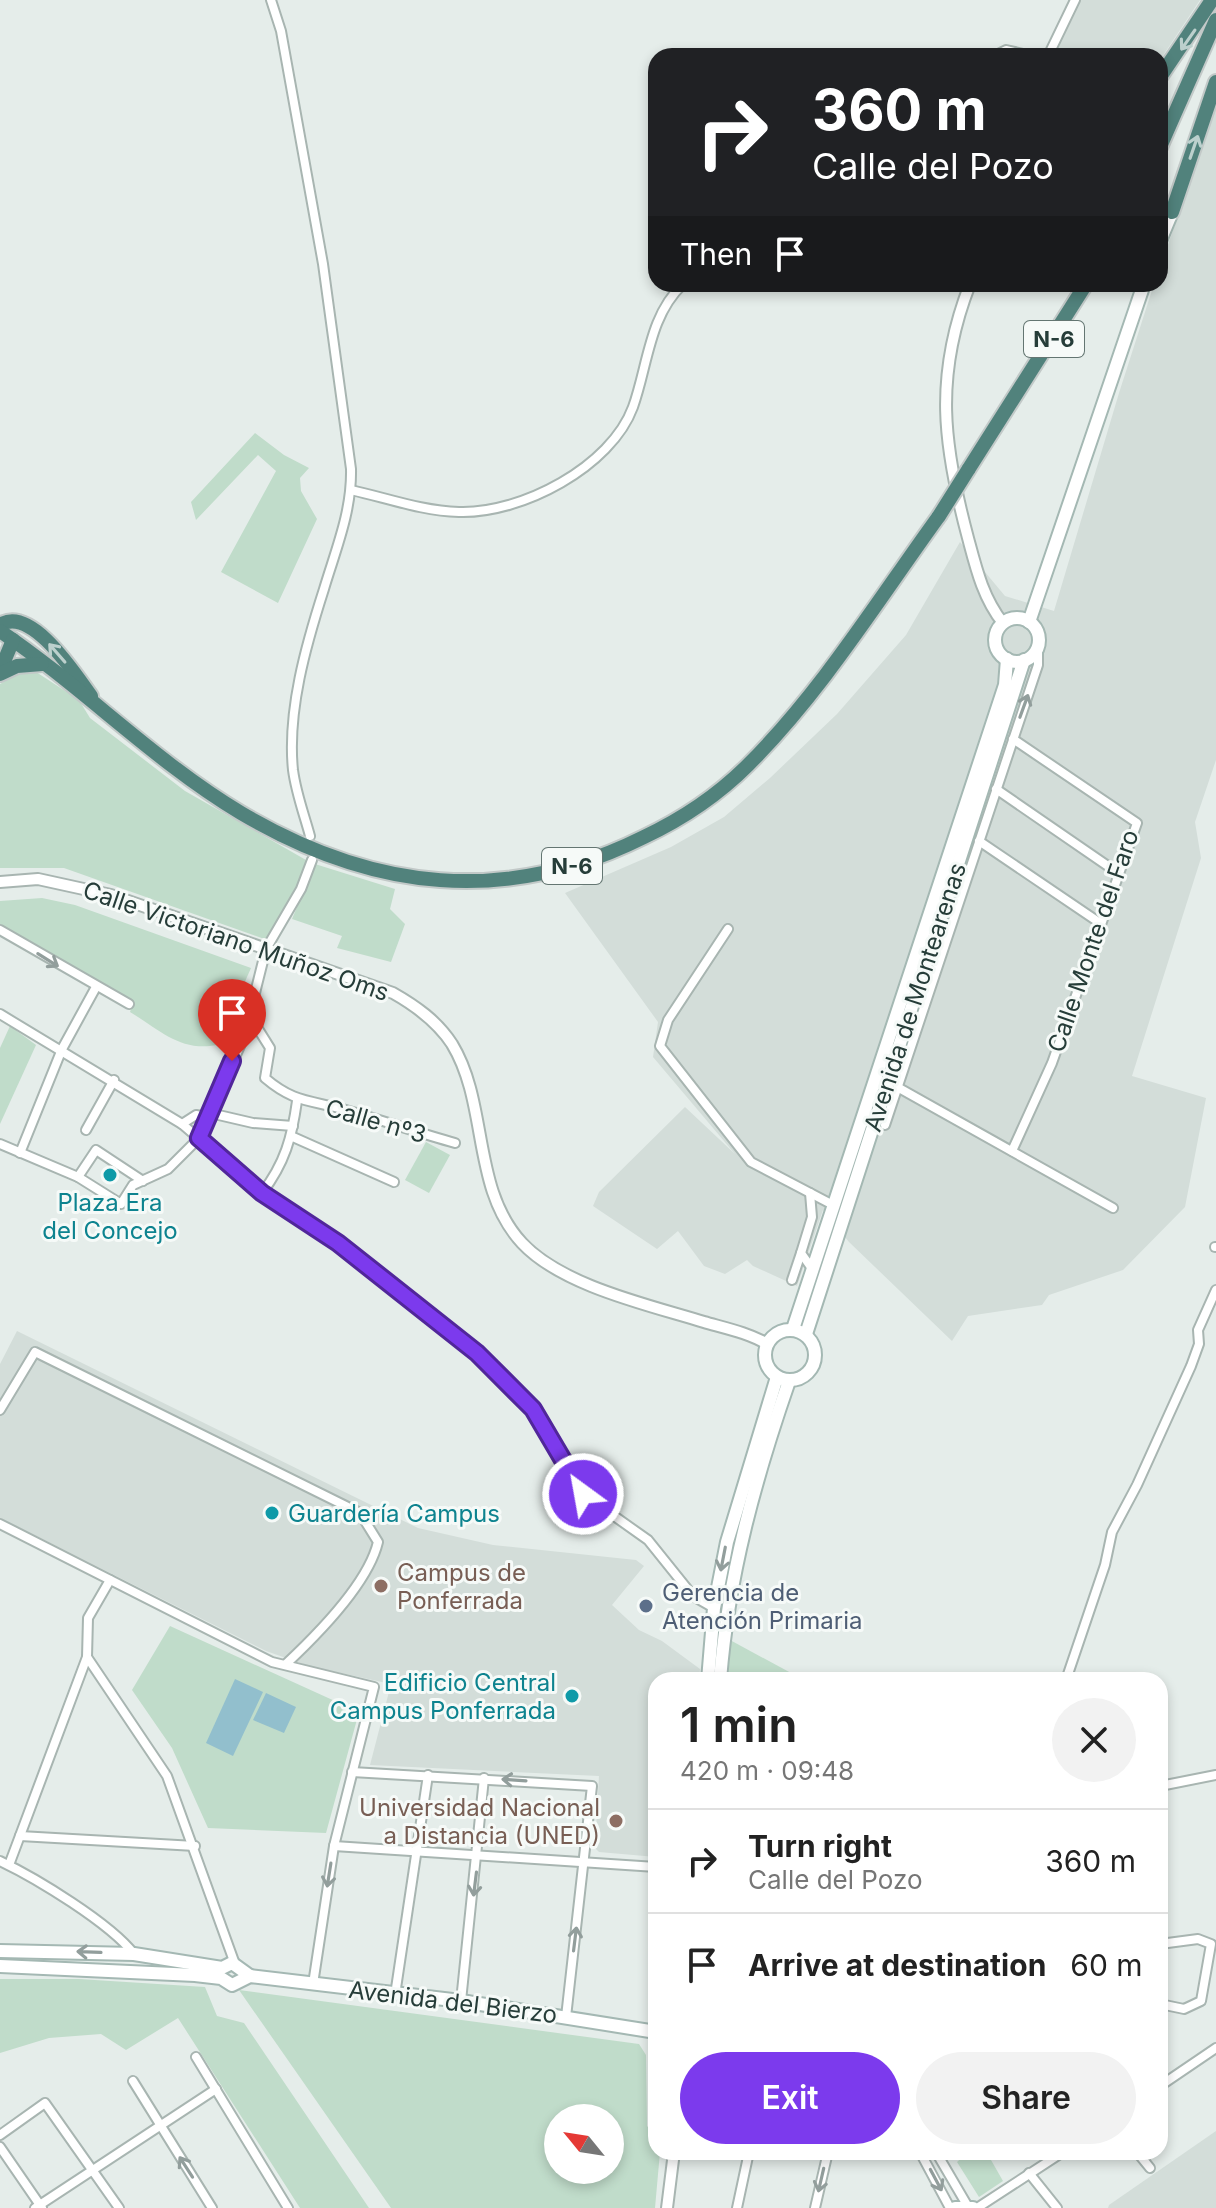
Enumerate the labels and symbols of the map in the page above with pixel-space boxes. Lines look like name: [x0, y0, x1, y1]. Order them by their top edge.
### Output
one-way arrow: [1180, 28, 1196, 50]
one-way arrow: [1187, 134, 1202, 159]
road number: N-6: [1024, 321, 1084, 357]
one-way arrow: [48, 644, 66, 664]
one-way arrow: [1018, 694, 1033, 719]
street label: Calle Monte del Faro: [1041, 826, 1145, 1056]
road number: N-6: [542, 848, 602, 884]
street label: Avenida de Montearenas: [858, 859, 972, 1135]
street label: Calle Victoriano Muñoz Oms: [79, 875, 393, 1007]
one-way arrow: [36, 951, 58, 968]
pin: [198, 979, 266, 1061]
street label: Calle nº3: [322, 1093, 430, 1149]
marker: Plaza Era del Concejo: [101, 1166, 119, 1184]
place label: Plaza Era del Concejo: [42, 1188, 178, 1245]
position arrow: [541, 1452, 625, 1536]
place label: Guardería Campus: [288, 1499, 500, 1528]
marker: Guardería Campus: [263, 1504, 281, 1522]
one-way arrow: [715, 1546, 730, 1571]
place label: Campus de Ponferrada: [397, 1558, 526, 1615]
marker: Campus de Ponferrada: [372, 1577, 390, 1595]
place label: Gerencia de Atención Primaria: [662, 1578, 862, 1635]
marker: Gerencia de Atención Primaria: [637, 1597, 655, 1615]
place label: Edificio Central Campus Ponferrada: [330, 1668, 556, 1725]
marker: Edificio Central Campus Ponferrada: [563, 1687, 581, 1705]
one-way arrow: [501, 1772, 528, 1787]
place label: Universidad Nacional a Distancia (UNED): [359, 1793, 600, 1850]
marker: Universidad Nacional a Distancia (UNED): [607, 1812, 625, 1830]
one-way arrow: [321, 1862, 336, 1888]
one-way arrow: [468, 1870, 483, 1897]
one-way arrow: [568, 1926, 583, 1953]
one-way arrow: [77, 1944, 103, 1959]
street label: Avenida del Bierzo: [347, 1975, 559, 2029]
north arrow: [544, 2104, 624, 2184]
one-way arrow: [177, 2156, 193, 2179]
one-way arrow: [813, 2167, 828, 2192]
one-way arrow: [929, 2167, 944, 2191]

